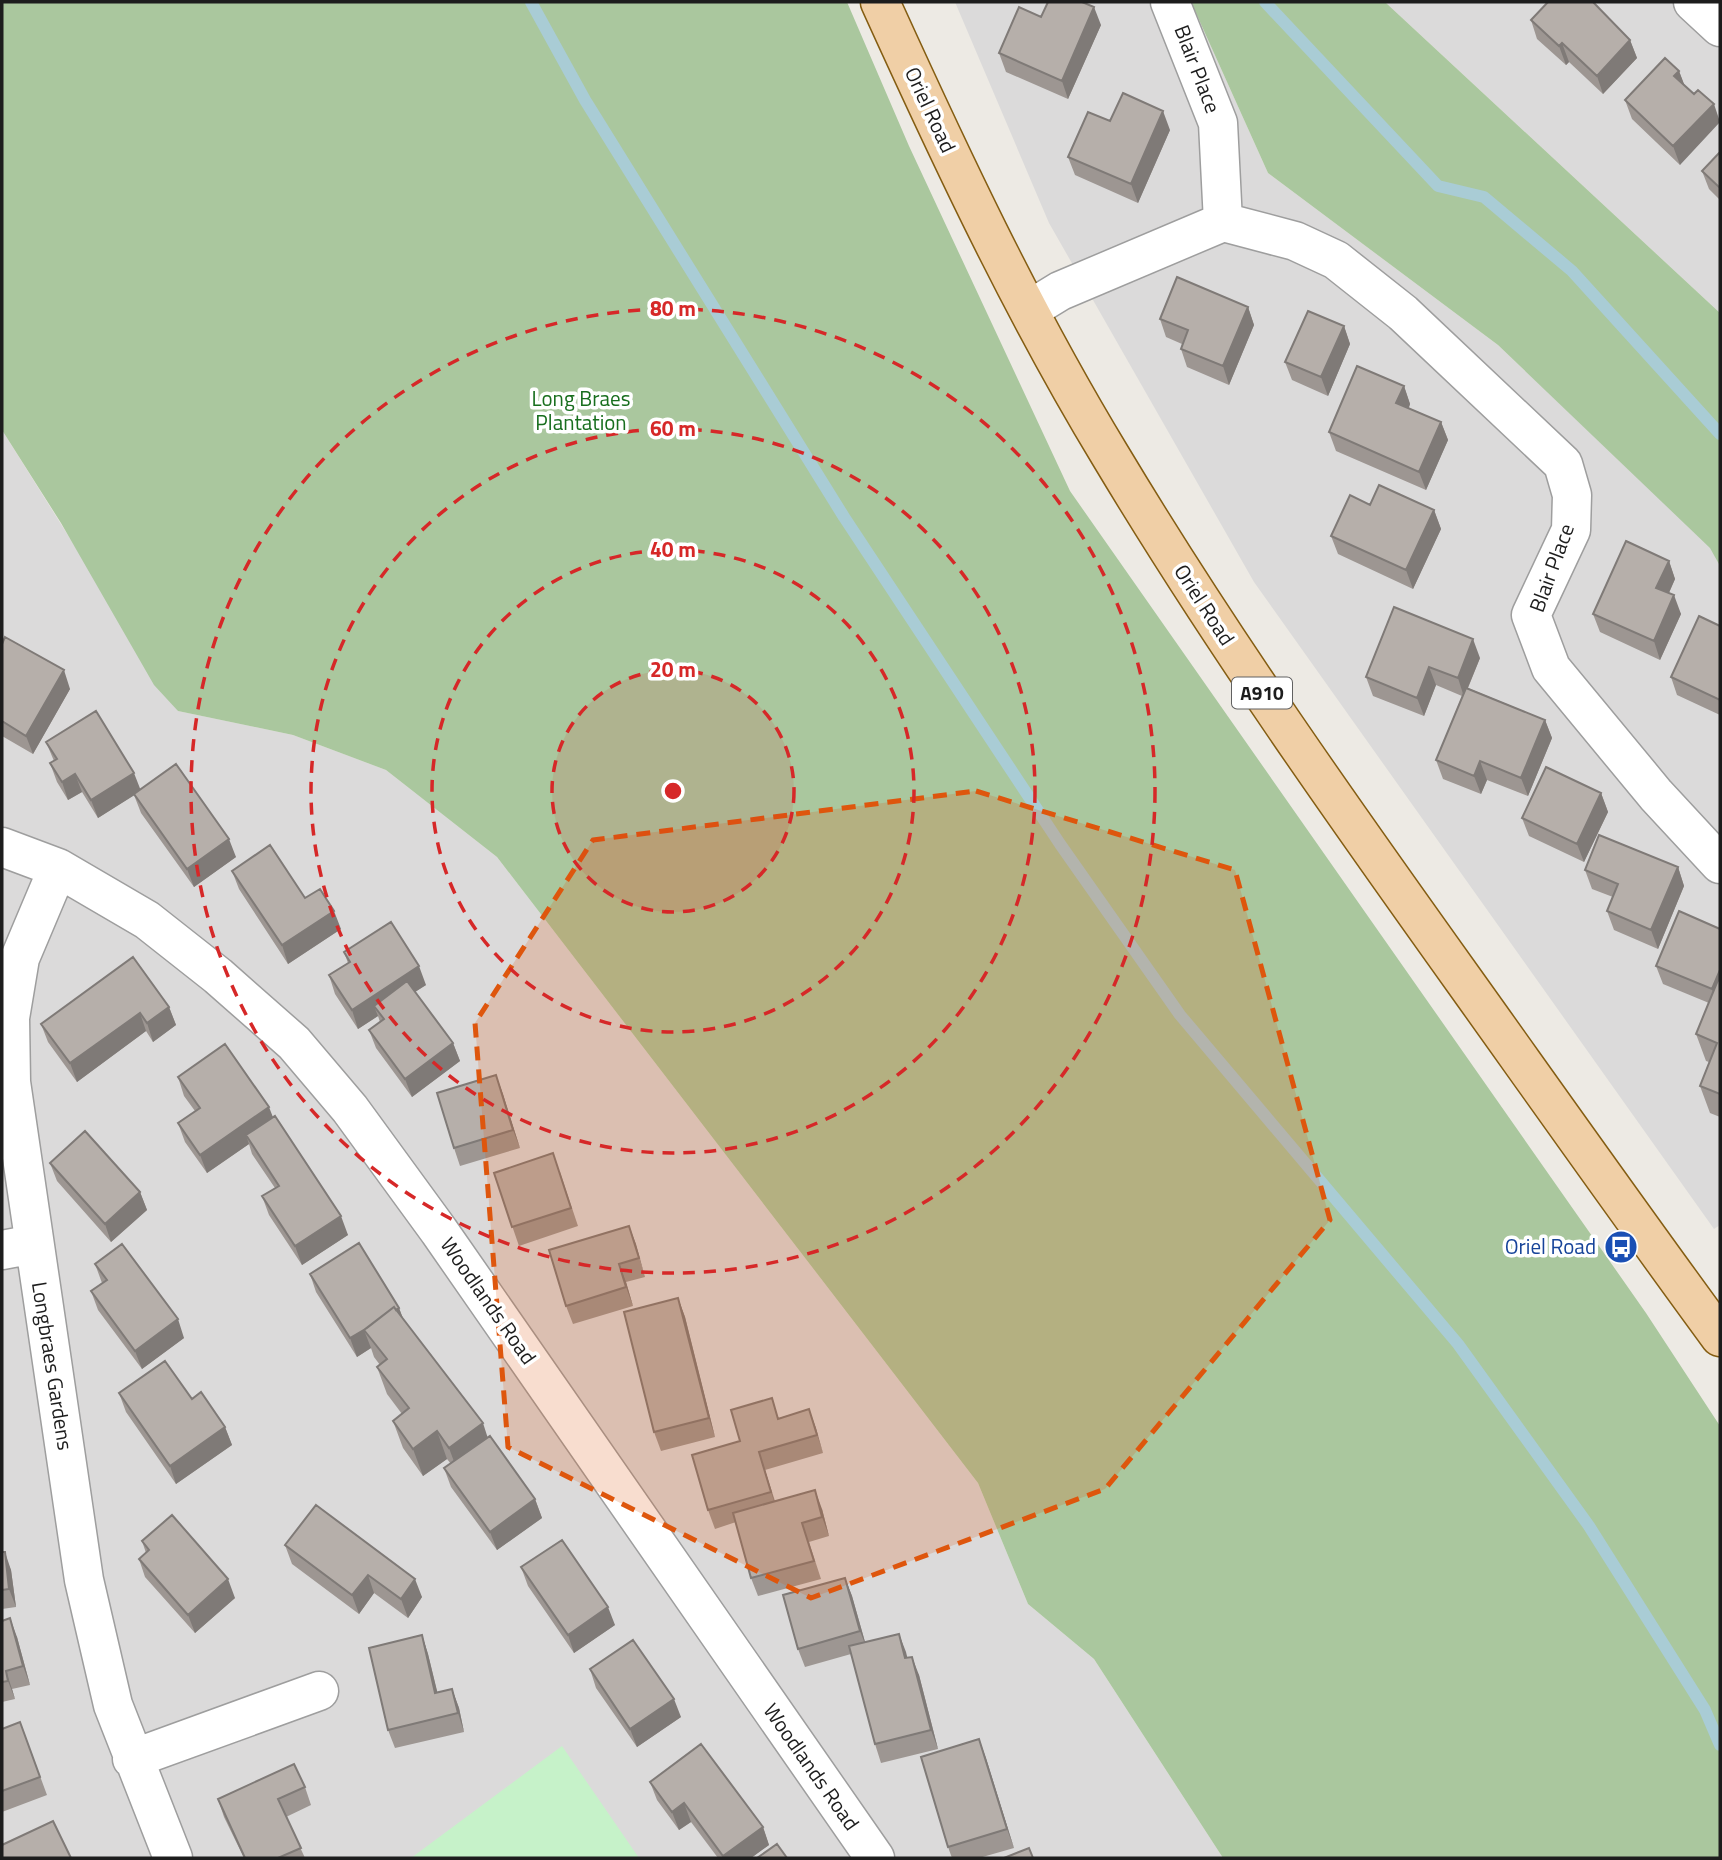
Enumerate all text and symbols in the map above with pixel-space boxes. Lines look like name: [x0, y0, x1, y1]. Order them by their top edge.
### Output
street label: Blair Place: [1166, 20, 1229, 117]
street label: Oriel Road: [897, 61, 965, 158]
text: 80 m: [650, 292, 696, 324]
park label: Long Braes Plantation: [532, 382, 630, 438]
text: 60 m: [650, 412, 696, 444]
street label: Blair Place: [1520, 519, 1582, 616]
text: 40 m: [650, 533, 696, 565]
street label: Oriel Road: [1167, 557, 1243, 651]
text: 20 m: [650, 653, 696, 685]
road number: A910: [1232, 678, 1292, 708]
centre of rings: [661, 779, 685, 803]
bus stop icon: Oriel Road: [1602, 1228, 1640, 1266]
street label: Woodlands Road: [433, 1230, 545, 1371]
place label: Oriel Road: [1505, 1230, 1596, 1262]
street label: Longbraes Gardens: [24, 1279, 82, 1452]
street label: Woodlands Road: [756, 1696, 868, 1837]

